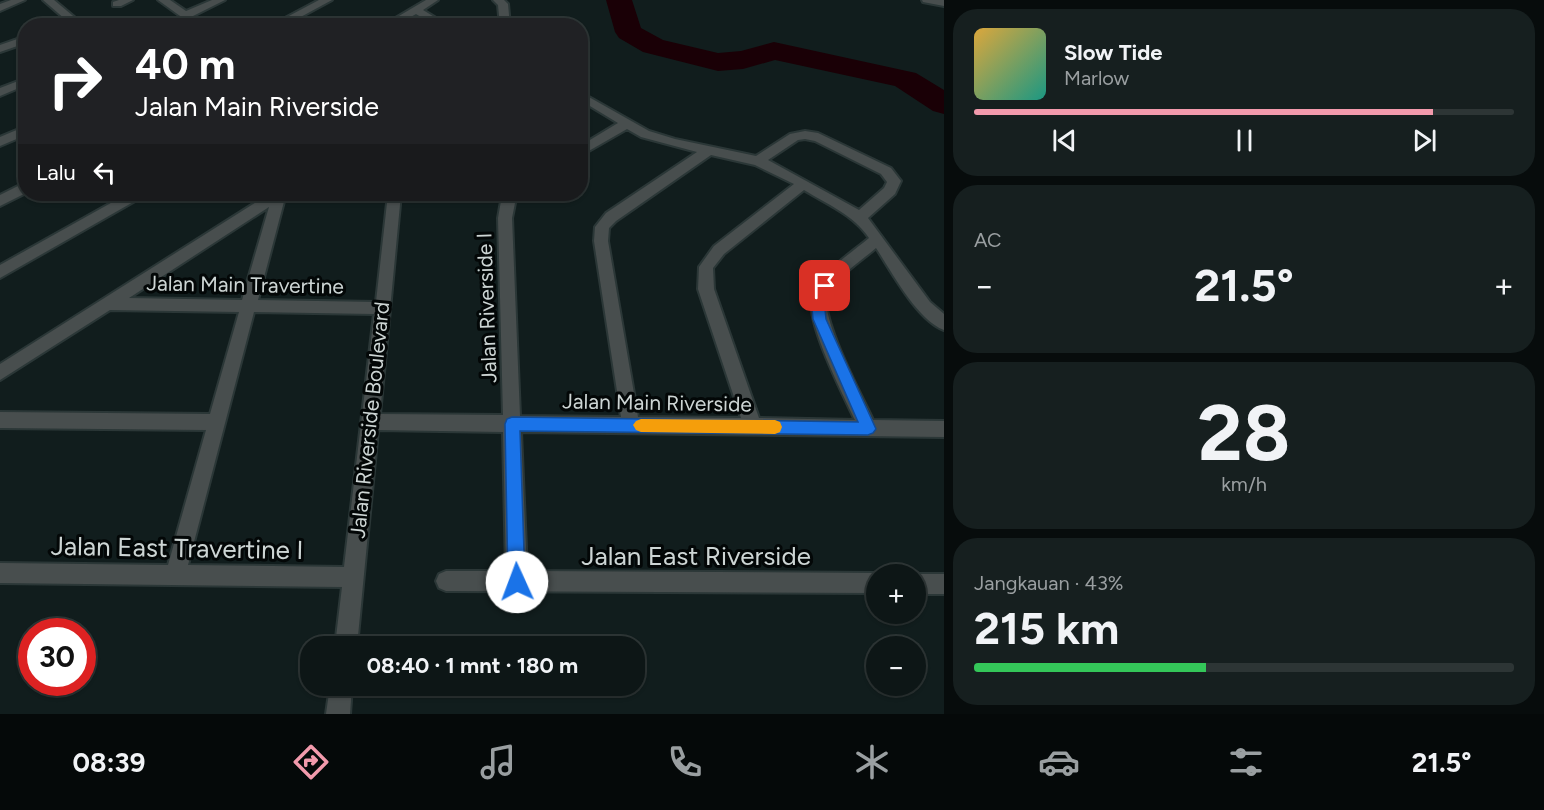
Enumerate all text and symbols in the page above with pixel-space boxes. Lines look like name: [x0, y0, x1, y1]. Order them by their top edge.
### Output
text: 40 m: [135, 39, 235, 90]
text: Slow Tide: [1064, 39, 1163, 66]
icon: right: [36, 42, 114, 120]
text: Marlow: [1064, 66, 1129, 90]
text: Jalan Main Riverside: [135, 90, 379, 123]
icon: previous: [1048, 124, 1081, 157]
icon: pause: [1228, 124, 1261, 157]
icon: next: [1408, 124, 1441, 157]
icon: left: [88, 156, 121, 189]
text: Lalu: [36, 159, 76, 186]
text: AC: [974, 228, 1002, 252]
street label: Jalan Riverside I: [471, 232, 502, 384]
text: 21.5°: [1194, 258, 1294, 312]
pin: [799, 260, 850, 311]
text: −: [974, 266, 995, 305]
text: +: [1493, 266, 1514, 305]
icon: arrive: [808, 269, 841, 302]
street label: Jalan Main Travertine: [146, 270, 344, 299]
street label: Jalan Riverside Boulevard: [345, 300, 394, 540]
text: 28: [1198, 386, 1290, 480]
street label: Jalan Main Riverside: [562, 388, 752, 417]
text: km/h: [1221, 472, 1267, 496]
street label: Jalan East Travertine I: [50, 530, 304, 566]
street label: Jalan East Riverside: [581, 540, 811, 572]
position arrow: [485, 550, 549, 614]
map controls: [866, 564, 926, 696]
button: +: [866, 564, 926, 624]
text: Jangkauan · 43%: [974, 571, 1124, 595]
text: 215 km: [974, 601, 1119, 655]
speed limit sign: 30: [18, 618, 96, 696]
button: −: [866, 636, 926, 696]
text: 08:40 · 1 mnt · 180 m: [367, 652, 578, 679]
icon: directions: [290, 741, 332, 783]
icon: music: [477, 741, 519, 783]
icon: phone: [664, 741, 706, 783]
icon: climate: [851, 741, 893, 783]
icon: car: [1038, 741, 1080, 783]
icon: filters: [1225, 741, 1267, 783]
text: 08:39: [72, 746, 145, 779]
text: 21.5°: [1412, 746, 1471, 779]

